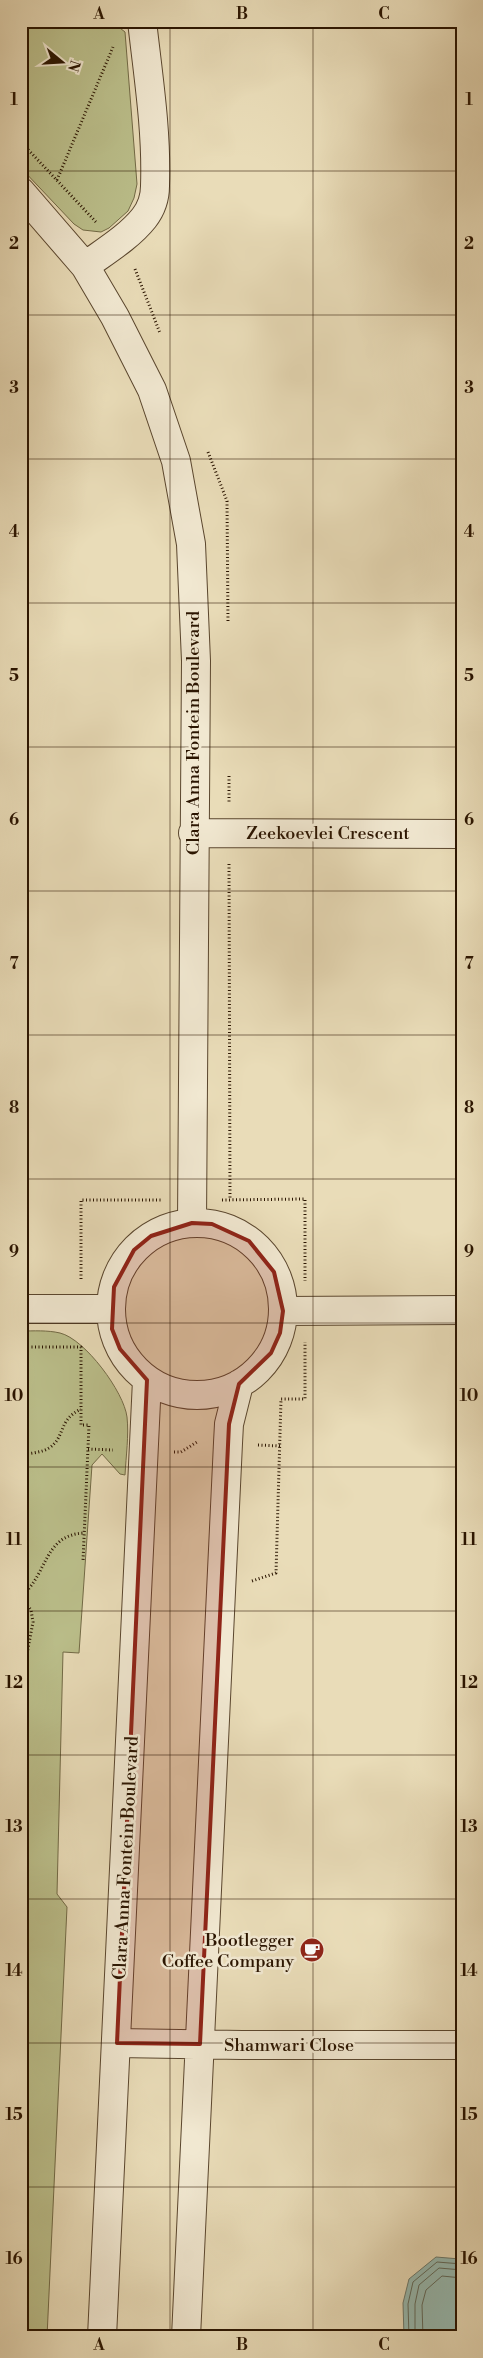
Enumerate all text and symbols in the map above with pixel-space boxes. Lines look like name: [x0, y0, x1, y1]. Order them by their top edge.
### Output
text: A: [92, 4, 105, 24]
text: B: [236, 4, 248, 24]
text: C: [378, 4, 390, 24]
north arrow: [38, 38, 88, 88]
text: N: [63, 58, 84, 74]
text: 1: [10, 90, 18, 110]
text: 1: [465, 90, 473, 110]
text: 2: [9, 234, 19, 254]
text: 2: [464, 234, 474, 254]
text: 3: [9, 378, 19, 398]
text: 3: [464, 378, 474, 398]
text: 4: [9, 522, 20, 542]
text: 4: [464, 522, 475, 542]
street label: Clara Anna Fontein Boulevard: [182, 610, 205, 855]
text: 5: [9, 666, 19, 686]
text: 5: [464, 666, 474, 686]
text: 6: [9, 810, 19, 830]
text: 6: [464, 810, 474, 830]
street label: Zeekoevlei Crescent: [246, 822, 410, 845]
text: 7: [9, 954, 19, 974]
text: 7: [464, 954, 474, 974]
text: 8: [9, 1098, 19, 1118]
text: 8: [464, 1098, 474, 1118]
text: 9: [9, 1242, 19, 1262]
text: 9: [464, 1242, 474, 1262]
text: 10: [5, 1386, 23, 1406]
text: 10: [460, 1386, 478, 1406]
text: 11: [6, 1530, 22, 1550]
text: 11: [461, 1530, 477, 1550]
text: 12: [5, 1673, 23, 1693]
text: 12: [460, 1673, 478, 1693]
street label: Clara Anna Fontein Boulevard: [108, 1735, 144, 1981]
text: 13: [5, 1817, 23, 1837]
text: 13: [460, 1817, 478, 1837]
place label: Bootlegger Coffee Company: [162, 1929, 294, 1973]
cafe icon: Bootlegger Coffee Company: [299, 1937, 325, 1963]
text: 14: [5, 1961, 23, 1981]
text: 14: [460, 1961, 478, 1981]
street label: Shamwari Close: [224, 2034, 354, 2057]
text: 15: [5, 2105, 23, 2125]
text: 15: [460, 2105, 478, 2125]
text: 16: [5, 2249, 23, 2269]
text: 16: [460, 2249, 478, 2269]
text: A: [92, 2335, 105, 2355]
text: B: [236, 2335, 248, 2355]
text: C: [378, 2335, 390, 2355]

